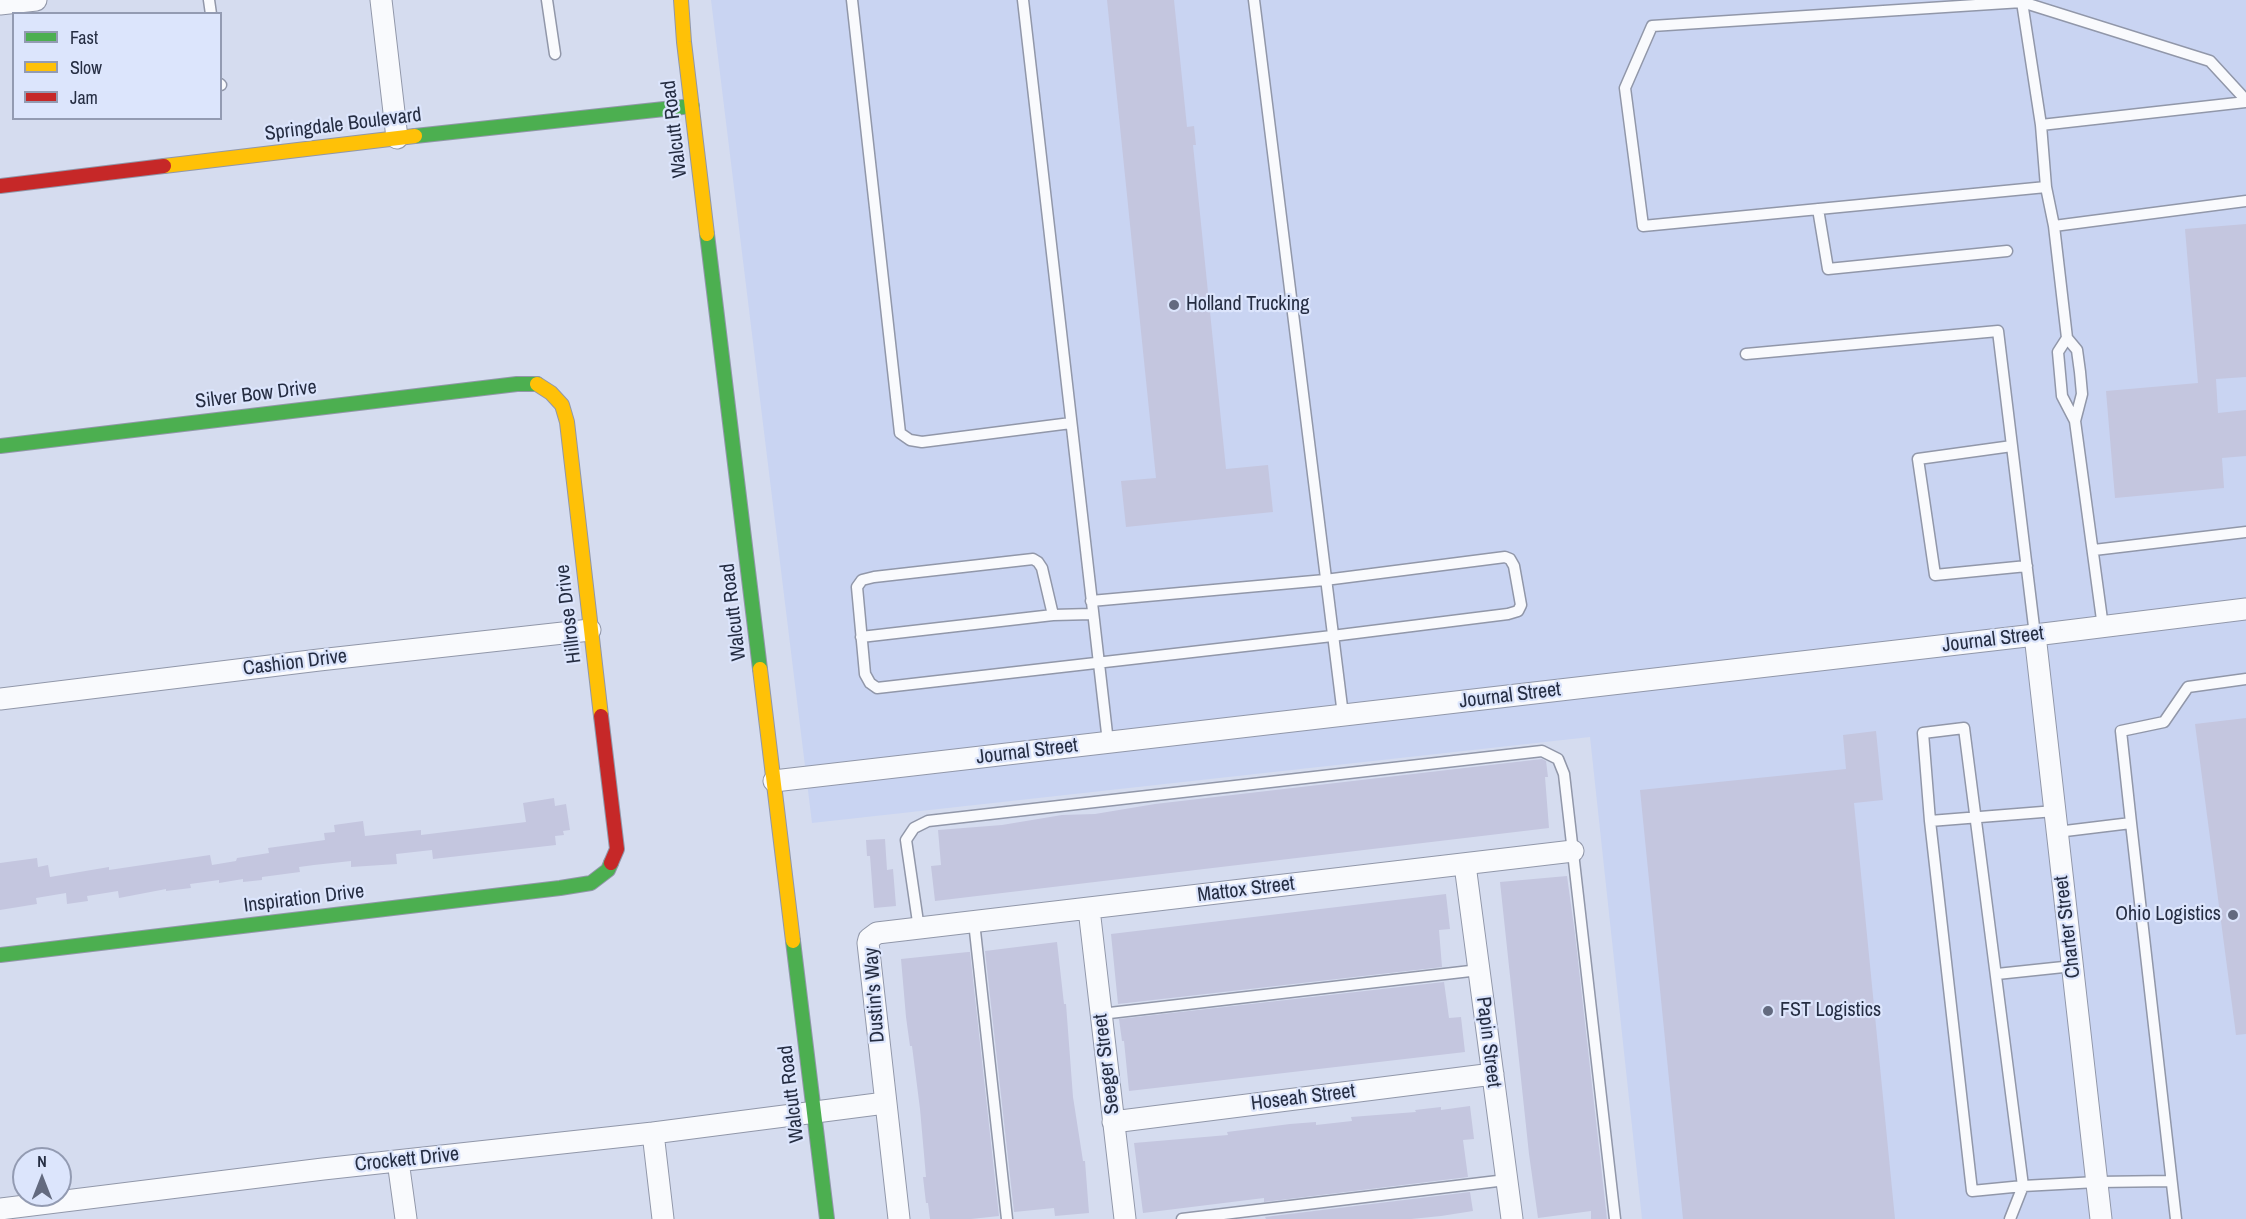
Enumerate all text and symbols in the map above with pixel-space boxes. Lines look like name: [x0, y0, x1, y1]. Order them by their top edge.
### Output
legend: [12, 12, 222, 120]
text: Fast: [70, 25, 98, 50]
text: Slow: [70, 55, 102, 80]
street label: Walcutt Road: [657, 79, 693, 179]
text: Jam: [70, 85, 98, 110]
street label: Springdale Boulevard: [263, 103, 423, 147]
place label: Holland Trucking: [1186, 293, 1309, 317]
marker: Holland Trucking: [1167, 298, 1181, 312]
street label: Silver Bow Drive: [194, 376, 318, 414]
street label: Walcutt Road: [716, 562, 752, 662]
street label: Hillrose Drive: [551, 563, 587, 665]
street label: Journal Street: [1941, 622, 2045, 658]
street label: Cashion Drive: [242, 645, 348, 681]
street label: Journal Street: [1458, 678, 1562, 714]
street label: Journal Street: [975, 734, 1079, 770]
street label: Mattox Street: [1196, 872, 1296, 908]
street label: Charter Street: [2050, 874, 2086, 980]
street label: Inspiration Drive: [242, 880, 366, 918]
place label: Ohio Logistics: [2115, 903, 2221, 927]
marker: Ohio Logistics: [2226, 908, 2240, 922]
street label: Dustin's Way: [860, 947, 890, 1043]
street label: Papin Street: [1471, 995, 1505, 1089]
place label: FST Logistics: [1780, 999, 1881, 1023]
marker: FST Logistics: [1761, 1004, 1775, 1018]
street label: Seeger Street: [1089, 1012, 1125, 1116]
street label: Walcutt Road: [774, 1044, 810, 1144]
street label: Hoseah Street: [1250, 1080, 1356, 1116]
street label: Crockett Drive: [354, 1143, 460, 1177]
north arrow: [12, 1147, 72, 1207]
text: N: [37, 1150, 47, 1172]

